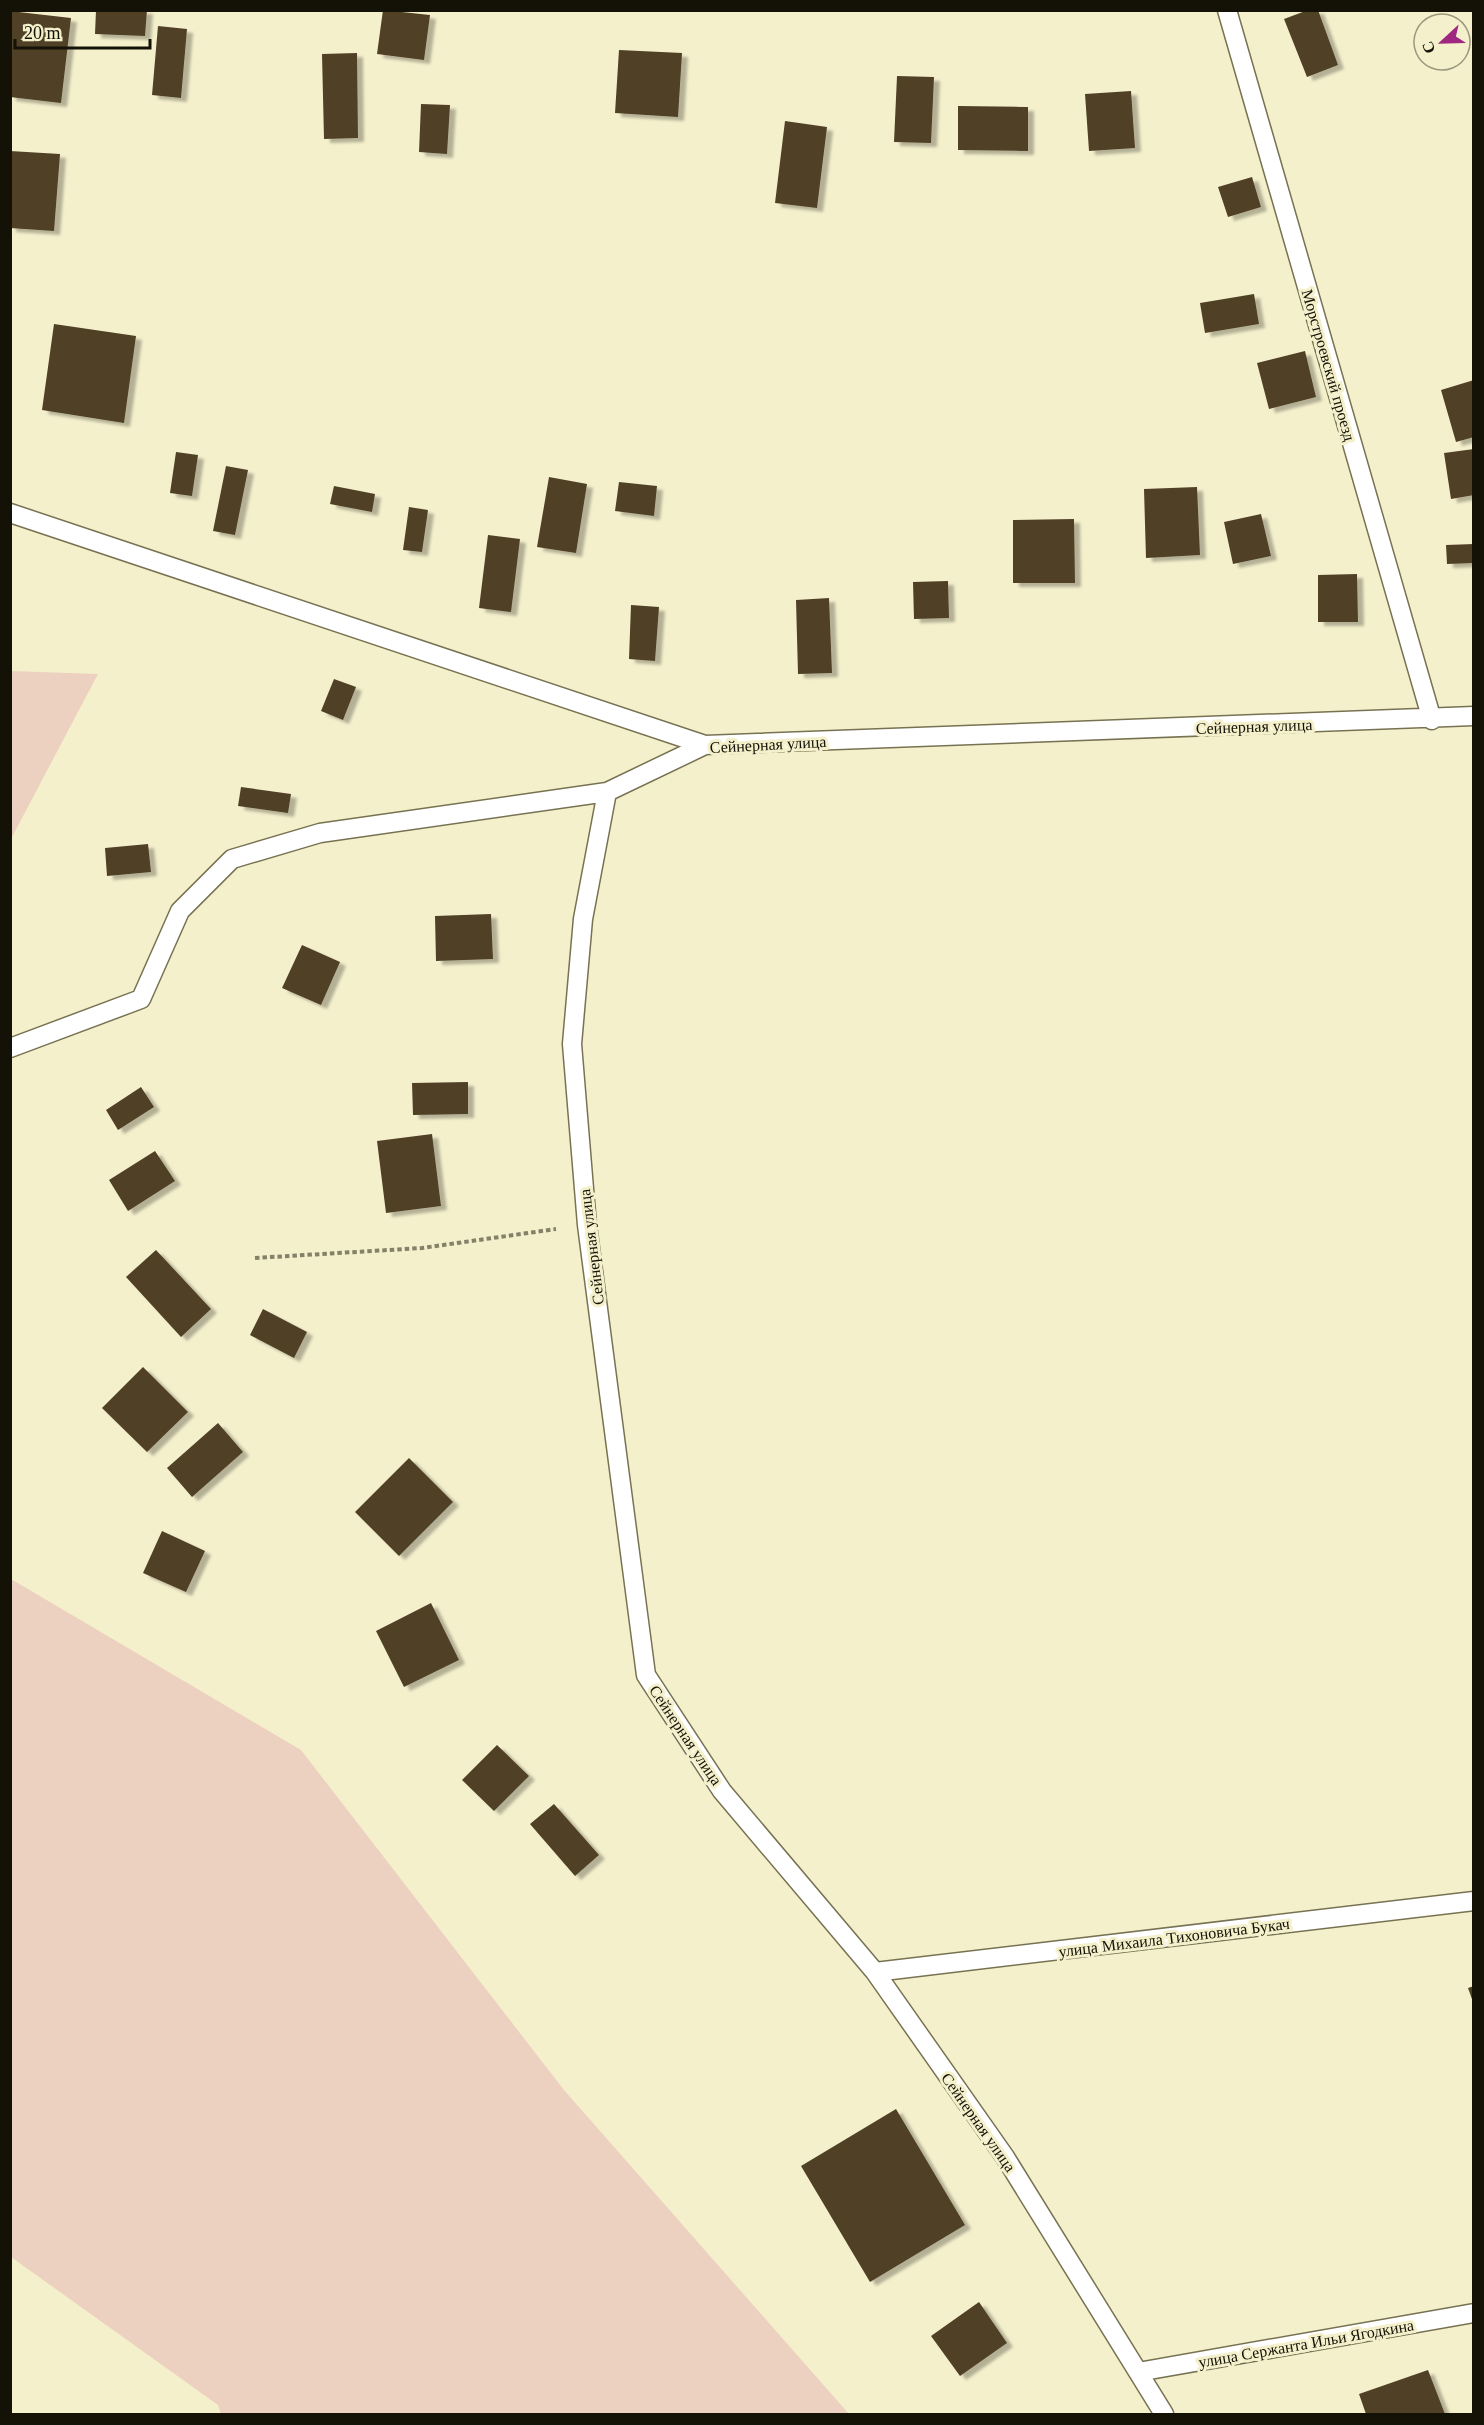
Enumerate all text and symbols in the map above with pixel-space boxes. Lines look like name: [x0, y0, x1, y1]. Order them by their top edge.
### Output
scale bar: [15, 12, 150, 50]
north arrow: [1412, 12, 1472, 72]
text: 20 m: [24, 23, 61, 43]
text: С: [1419, 39, 1439, 56]
street label: Морстроевский проезд: [1298, 287, 1358, 443]
street label: Сейнерная улица: [1195, 716, 1313, 738]
street label: Сейнерная улица: [709, 733, 827, 757]
street label: Сейнерная улица: [576, 1188, 608, 1306]
street label: Сейнерная улица: [645, 1682, 725, 1789]
street label: улица Михаила Тихоновича Букач: [1057, 1915, 1291, 1961]
street label: Сейнерная улица: [937, 2070, 1019, 2176]
street label: улица Сержанта Ильи Ягодкина: [1197, 2316, 1415, 2372]

